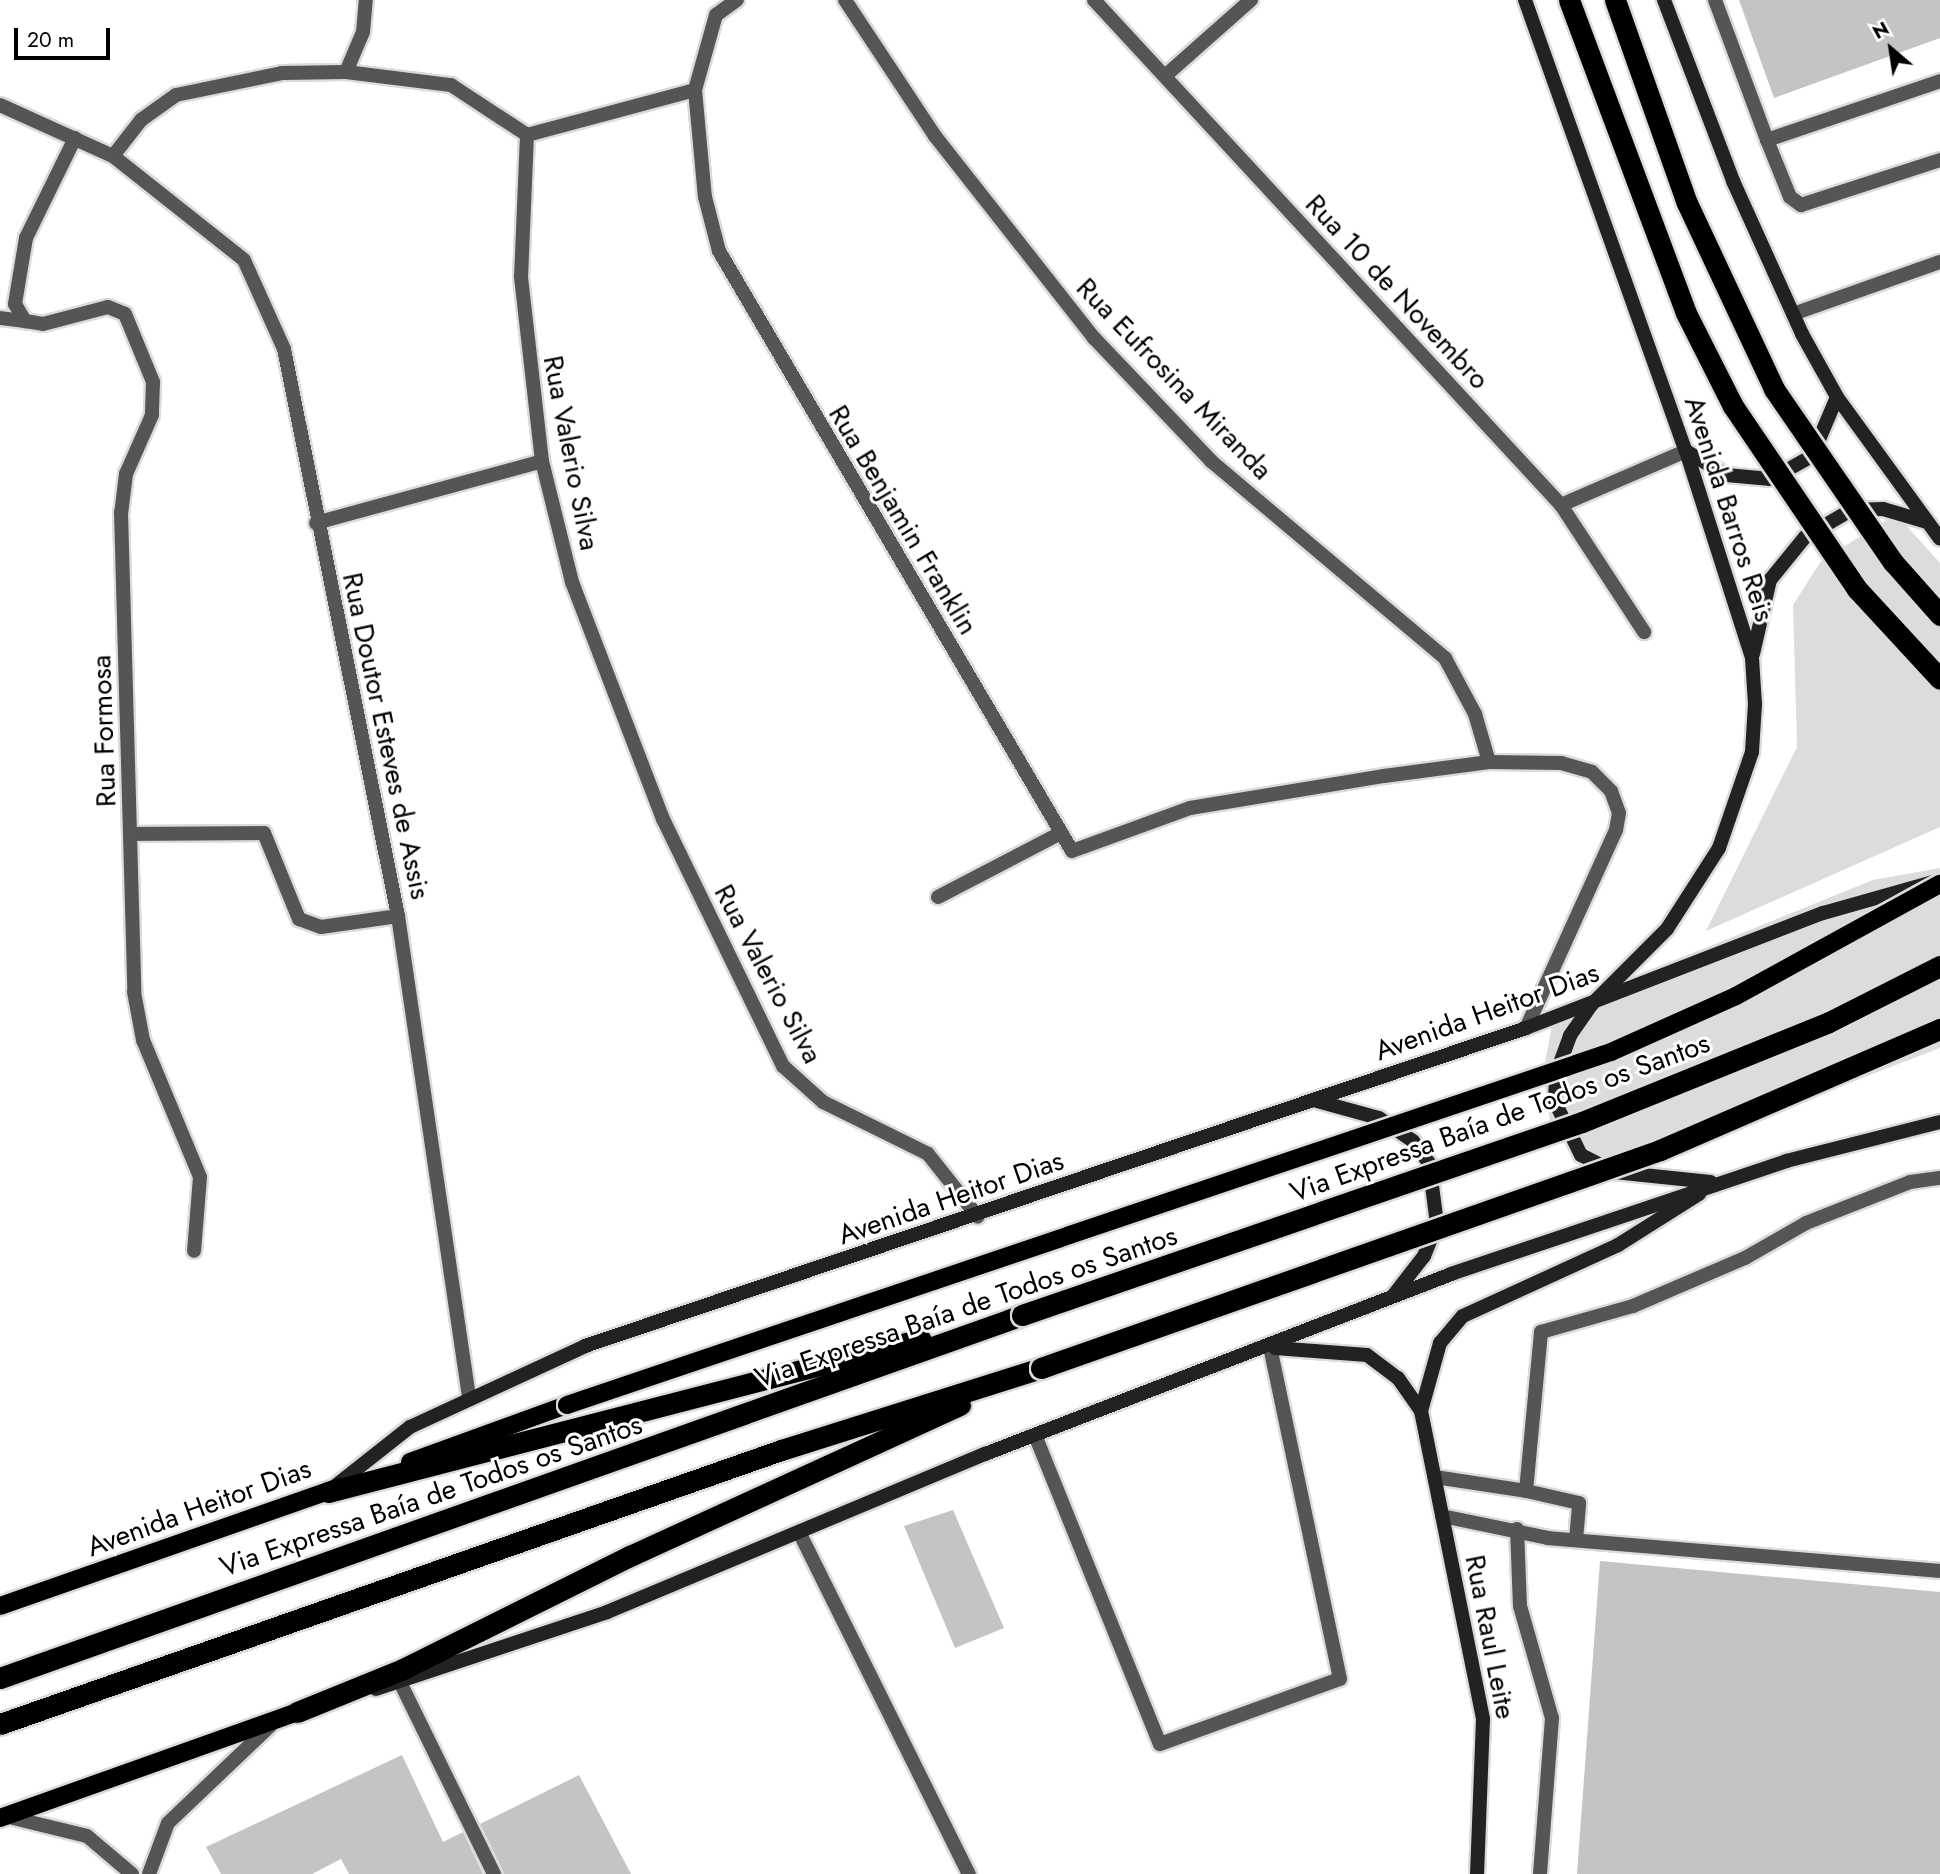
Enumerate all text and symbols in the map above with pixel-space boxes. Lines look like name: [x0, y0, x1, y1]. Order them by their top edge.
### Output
scale bar: [18, 14, 114, 58]
north arrow: [1856, 14, 1926, 84]
text: N: [1867, 15, 1894, 46]
text: 20 m: [27, 25, 74, 55]
street label: Rua 10 de Novembro: [1298, 188, 1496, 396]
street label: Rua Eufrosina Miranda: [1069, 271, 1279, 487]
street label: Rua Valerio Silva: [536, 353, 606, 553]
street label: Avenida Barros Reis: [1677, 392, 1781, 626]
street label: Rua Benjamin Franklin: [821, 399, 985, 641]
street label: Rua Doutor Esteves de Assis: [335, 570, 437, 902]
street label: Rua Formosa: [85, 654, 123, 808]
street label: Rua Valerio Silva: [707, 879, 829, 1069]
street label: Avenida Heitor Dias: [1370, 956, 1604, 1068]
street label: Via Expressa Baía de Todos os Santos: [1286, 1026, 1714, 1210]
street label: Avenida Heitor Dias: [834, 1144, 1068, 1252]
street label: Via Expressa Baía de Todos os Santos: [751, 1219, 1181, 1395]
street label: Via Expressa Baía de Todos os Santos: [216, 1408, 646, 1584]
street label: Avenida Heitor Dias: [82, 1452, 316, 1564]
street label: Rua Raul Leite: [1458, 1552, 1522, 1722]

